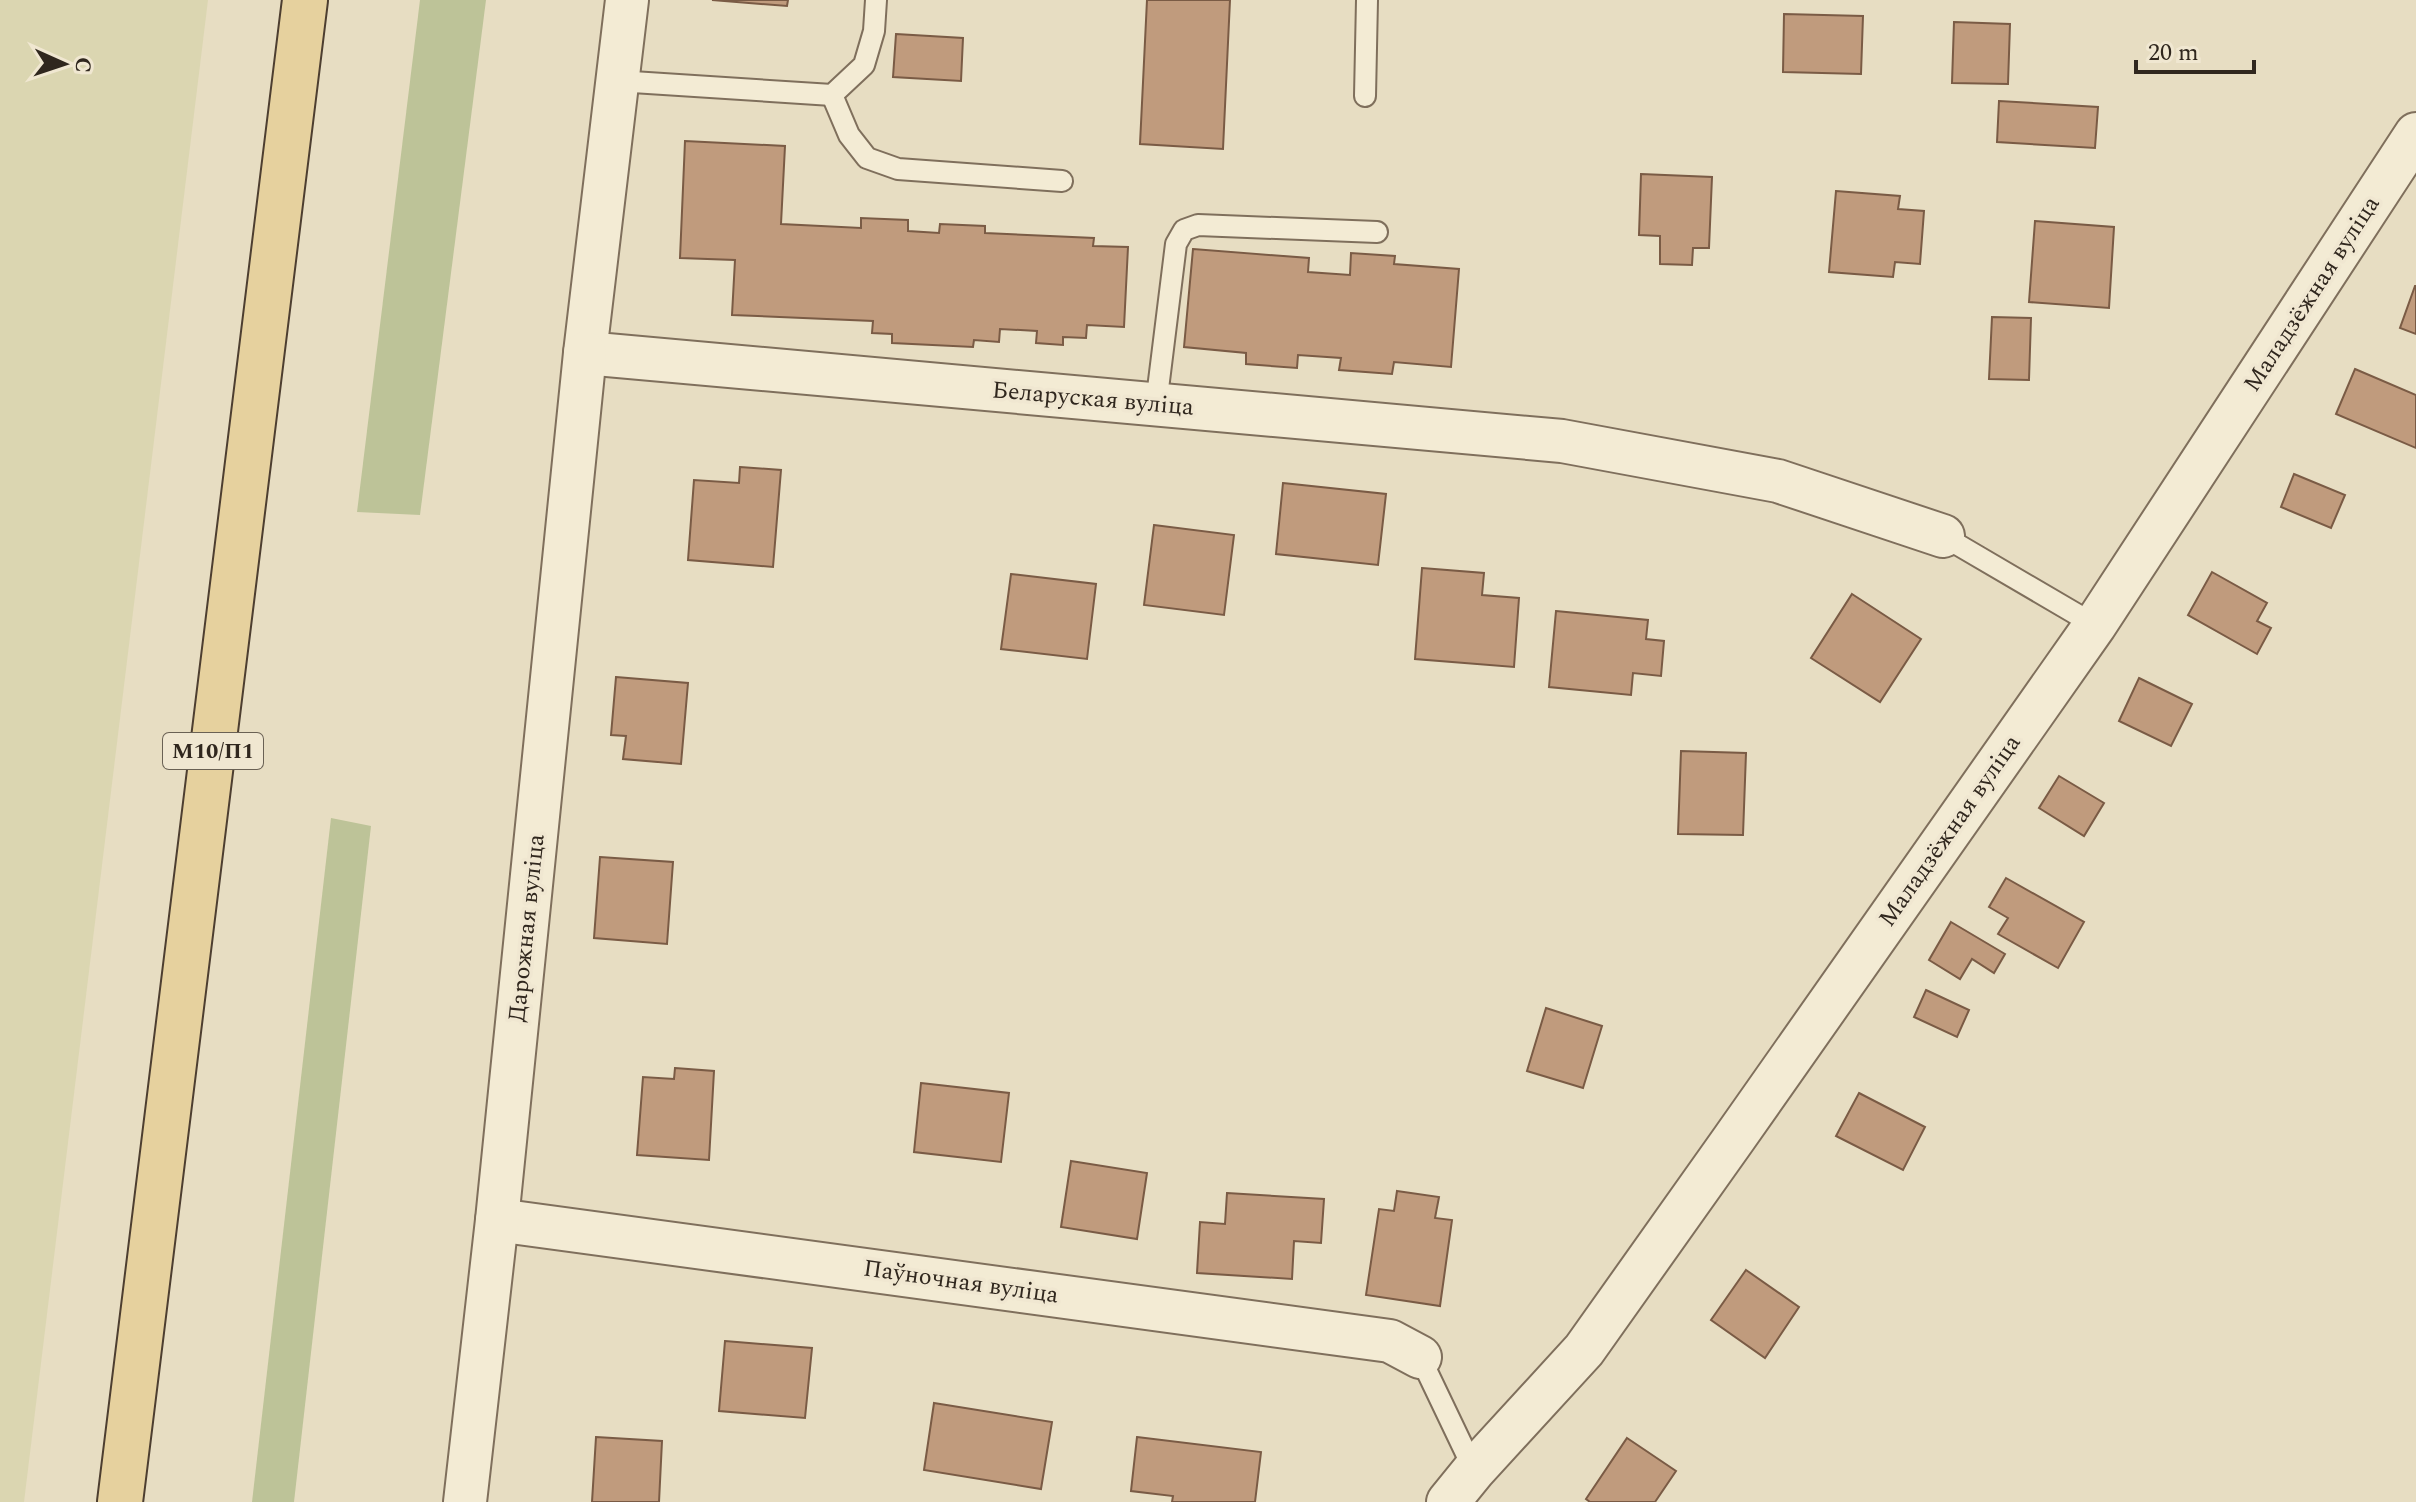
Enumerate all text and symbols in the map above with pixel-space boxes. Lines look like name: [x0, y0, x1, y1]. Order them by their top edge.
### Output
north arrow: [24, 24, 104, 104]
scale bar: [2136, 24, 2254, 74]
text: 20 m: [2148, 35, 2199, 71]
text: С: [66, 56, 99, 74]
street label: Маладзёжная вуліца: [2235, 188, 2389, 399]
street label: Беларуская вуліца: [991, 372, 1196, 426]
street label: Маладзёжная вуліца: [1870, 727, 2030, 935]
road number: М10/П1: [163, 733, 263, 769]
street label: Дарожная вуліца: [499, 832, 555, 1024]
street label: Паўночная вуліца: [861, 1250, 1061, 1314]

